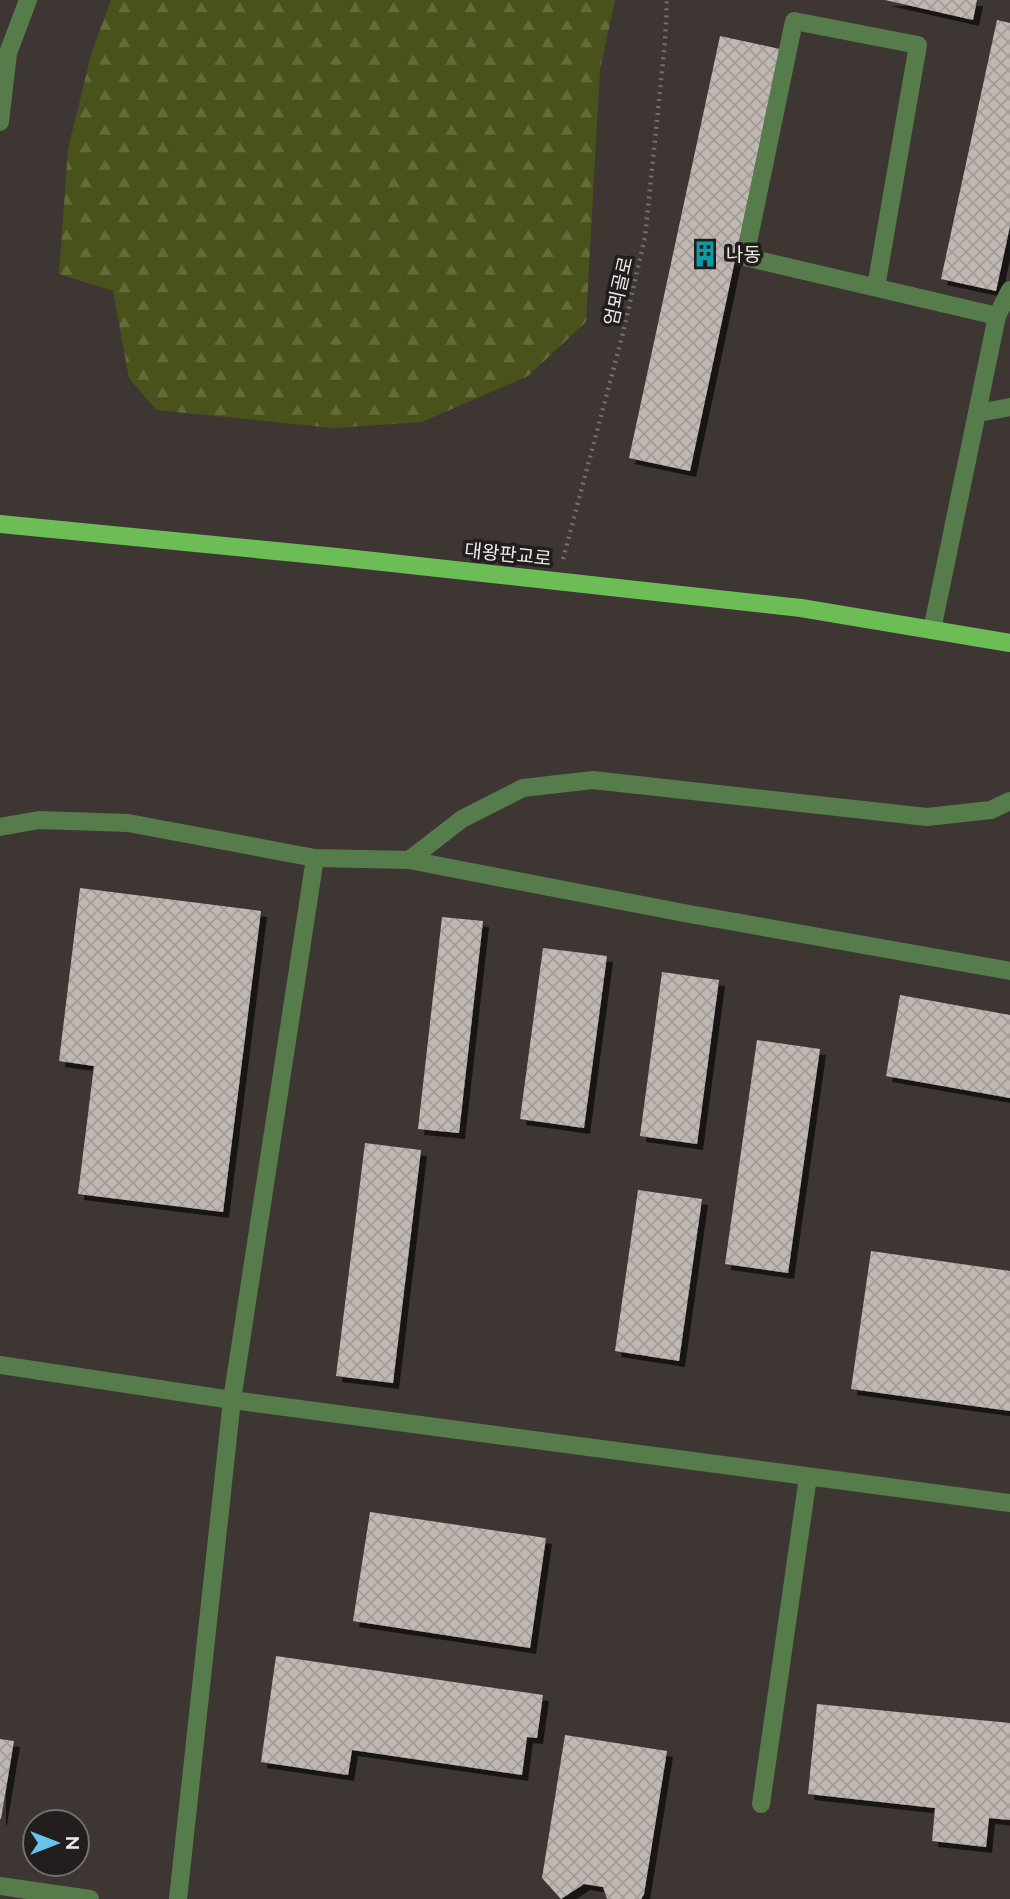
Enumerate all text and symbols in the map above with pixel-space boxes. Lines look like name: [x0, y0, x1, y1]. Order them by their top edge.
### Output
building icon: 나동: [690, 239, 720, 269]
place label: 나동: [726, 243, 761, 265]
street label: 엄뫼골로: [599, 254, 637, 328]
street label: 대왕판교로: [463, 538, 553, 570]
north arrow: [21, 1808, 91, 1878]
text: N: [62, 1836, 84, 1850]

